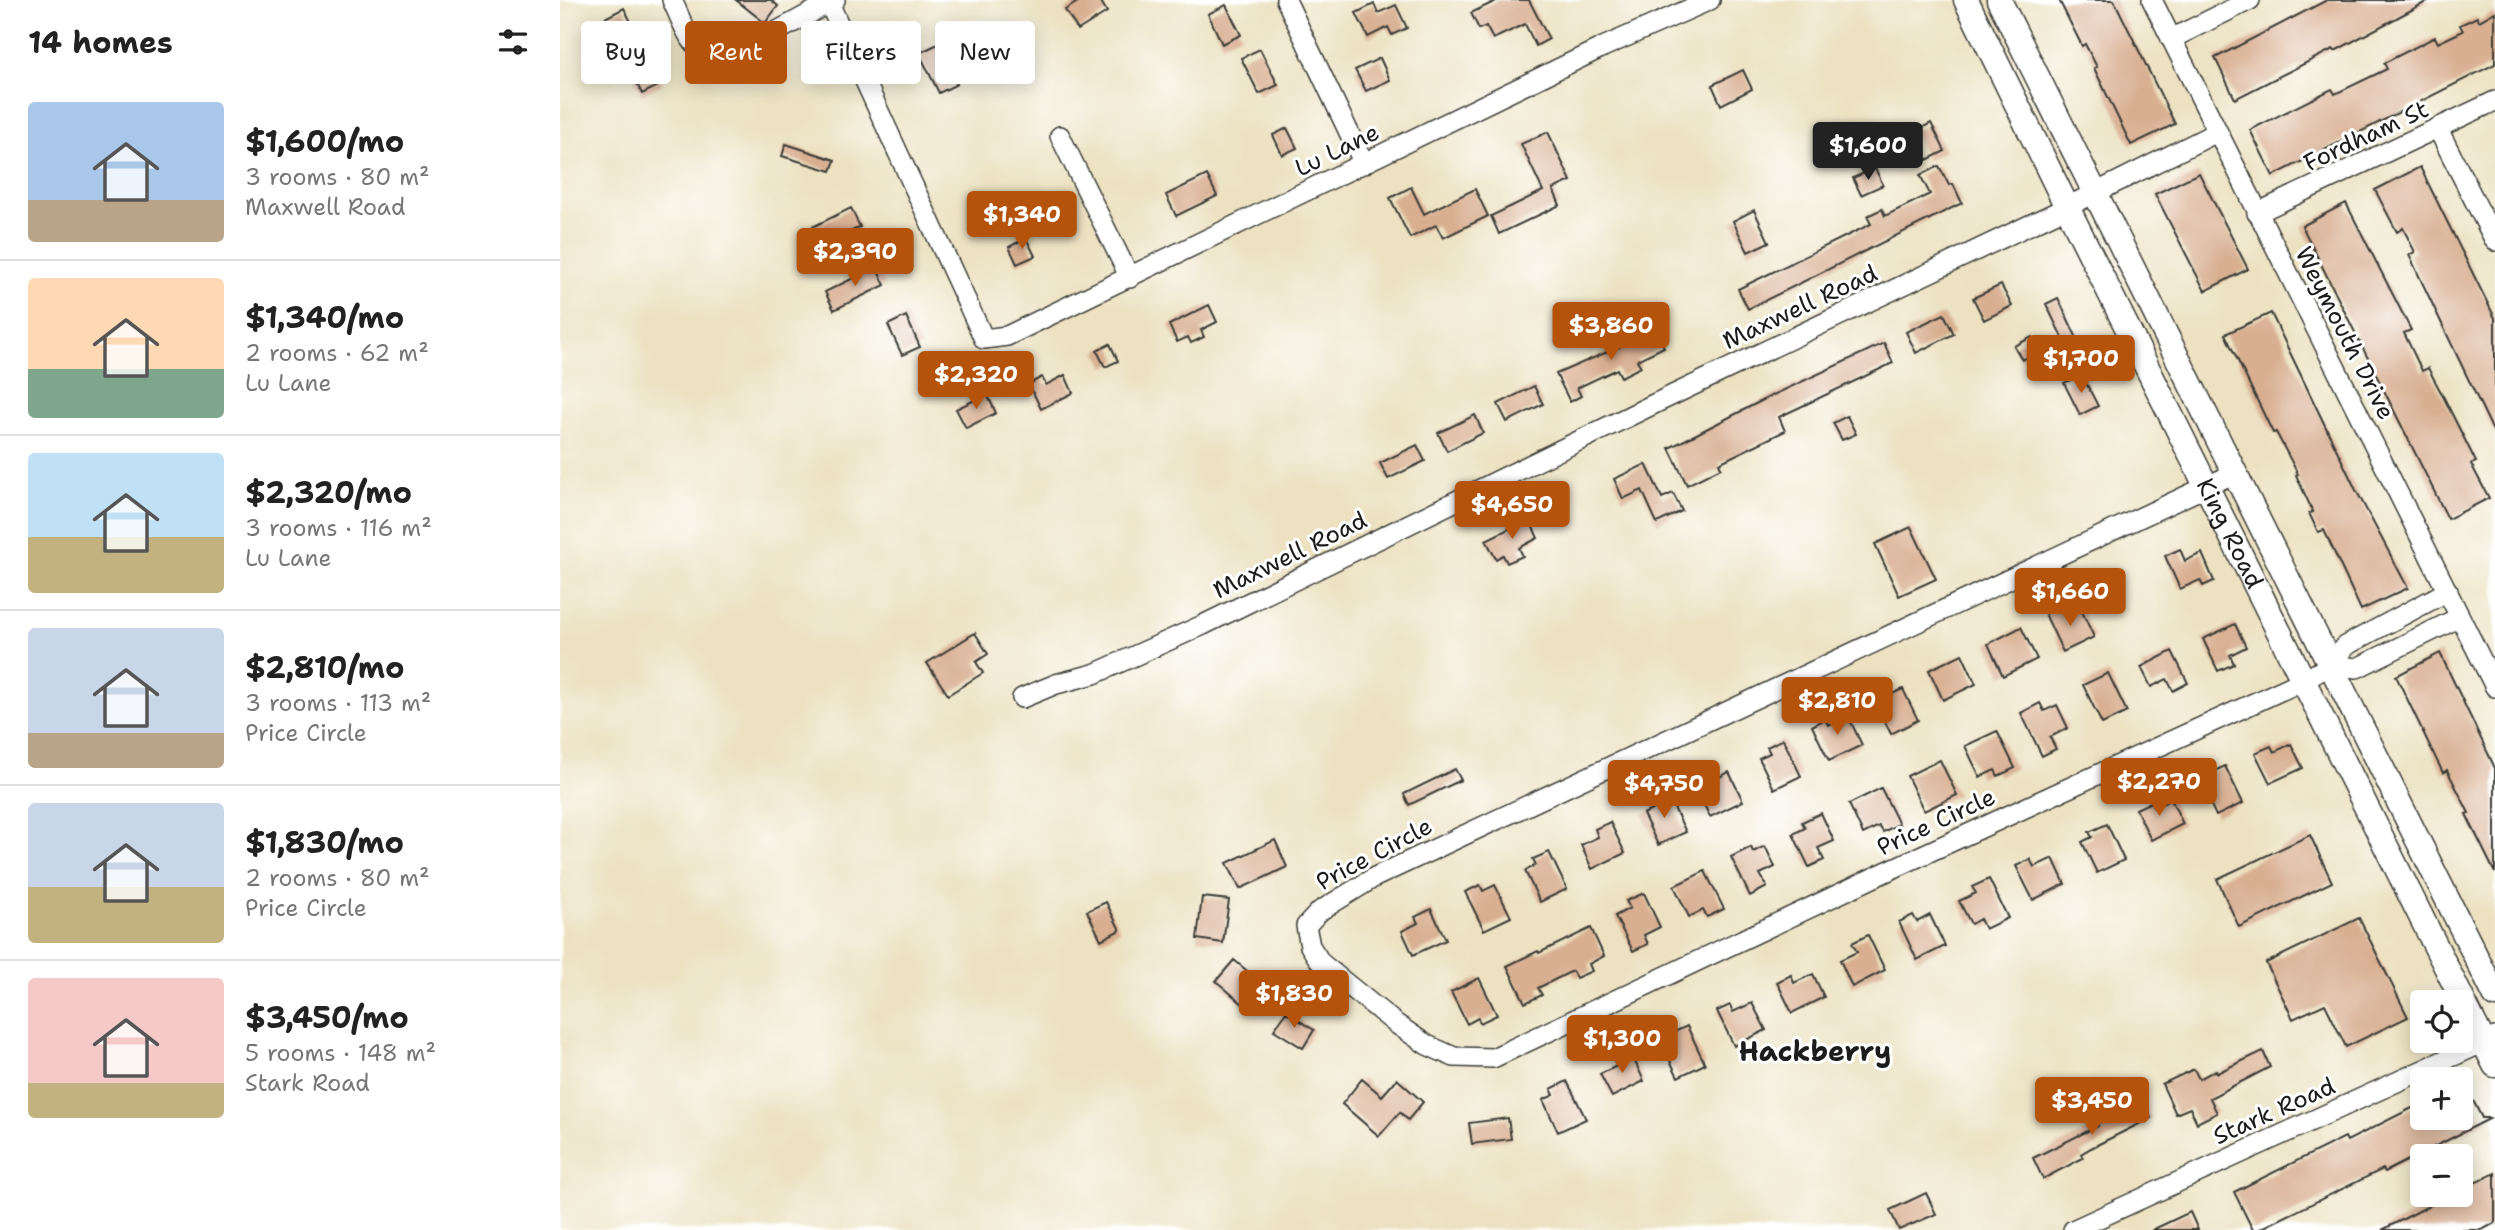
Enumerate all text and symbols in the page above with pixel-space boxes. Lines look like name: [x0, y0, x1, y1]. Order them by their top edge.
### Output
chip: Buy: [581, 21, 671, 84]
chip: Rent: [685, 21, 787, 84]
chip: Filters: [801, 21, 921, 84]
chip: New: [935, 21, 1035, 84]
text: 14 homes: [28, 22, 173, 63]
icon: filters: [494, 23, 532, 61]
street label: Fordham St: [2298, 93, 2434, 179]
street label: Lu Lane: [1289, 116, 1385, 184]
text: $1,600/mo: [245, 121, 404, 162]
pin: $1,600: [1811, 122, 1925, 182]
icon: home: [84, 130, 168, 214]
text: $1,600: [1829, 130, 1907, 160]
text: 3 rooms · 80 m²: [245, 162, 430, 192]
pin: $1,340: [965, 191, 1079, 251]
text: Maxwell Road: [245, 192, 406, 222]
text: $1,340: [983, 199, 1061, 229]
pin: $2,390: [798, 229, 912, 288]
text: $2,390: [813, 236, 897, 266]
street label: Weymouth Drive: [2288, 241, 2402, 425]
street label: Maxwell Road: [1717, 257, 1883, 357]
text: $1,340/mo: [245, 297, 404, 338]
pin: $3,860: [1554, 302, 1668, 362]
icon: home: [84, 306, 168, 390]
text: $3,860: [1568, 310, 1654, 340]
pin: $1,700: [2024, 336, 2138, 395]
text: 2 rooms · 62 m²: [245, 338, 429, 368]
text: $1,700: [2043, 343, 2119, 373]
pin: $2,320: [919, 352, 1033, 411]
text: $2,320: [934, 359, 1018, 389]
text: Lu Lane: [245, 368, 331, 398]
text: $2,320/mo: [245, 472, 412, 513]
street label: King Road: [2189, 473, 2271, 594]
icon: home: [84, 481, 168, 565]
pin: $4,650: [1455, 482, 1569, 541]
text: $4,650: [1471, 489, 1553, 519]
street label: Maxwell Road: [1208, 504, 1372, 606]
text: 3 rooms · 116 m²: [245, 513, 432, 543]
text: Lu Lane: [245, 543, 331, 573]
pin: $1,660: [2013, 568, 2127, 628]
text: $1,660: [2031, 576, 2109, 606]
text: $2,810/mo: [245, 647, 405, 688]
icon: home: [84, 656, 168, 740]
pin: $2,810: [1780, 678, 1894, 737]
text: $2,810: [1798, 685, 1876, 715]
text: 3 rooms · 113 m²: [245, 688, 431, 718]
text: Price Circle: [245, 718, 367, 748]
pin: $2,270: [2102, 758, 2216, 818]
pin: $4,750: [1607, 760, 1721, 820]
text: $2,270: [2117, 766, 2201, 796]
text: $4,750: [1624, 768, 1704, 798]
street label: Price Circle: [1872, 781, 2000, 863]
street label: Price Circle: [1310, 810, 1438, 898]
text: $1,830/mo: [245, 822, 404, 863]
icon: home: [84, 831, 168, 915]
text: 2 rooms · 80 m²: [245, 863, 430, 893]
text: Price Circle: [245, 893, 367, 923]
pin: $1,830: [1237, 970, 1351, 1030]
text: $1,830: [1255, 978, 1333, 1008]
map controls: [2410, 990, 2473, 1207]
button: locate: [2410, 990, 2473, 1053]
text: $3,450/mo: [245, 997, 409, 1038]
icon: home: [84, 1006, 168, 1090]
pin: $1,300: [1565, 1016, 1679, 1075]
text: $1,300: [1583, 1023, 1661, 1053]
district label: Hackberry: [1739, 1032, 1891, 1070]
text: 5 rooms · 148 m²: [245, 1038, 436, 1068]
button: +: [2410, 1067, 2473, 1130]
text: Stark Road: [245, 1068, 370, 1098]
street label: Stark Road: [2208, 1070, 2340, 1152]
pin: $3,450: [2035, 1078, 2149, 1137]
text: $3,450: [2051, 1085, 2133, 1115]
button: −: [2410, 1144, 2473, 1207]

